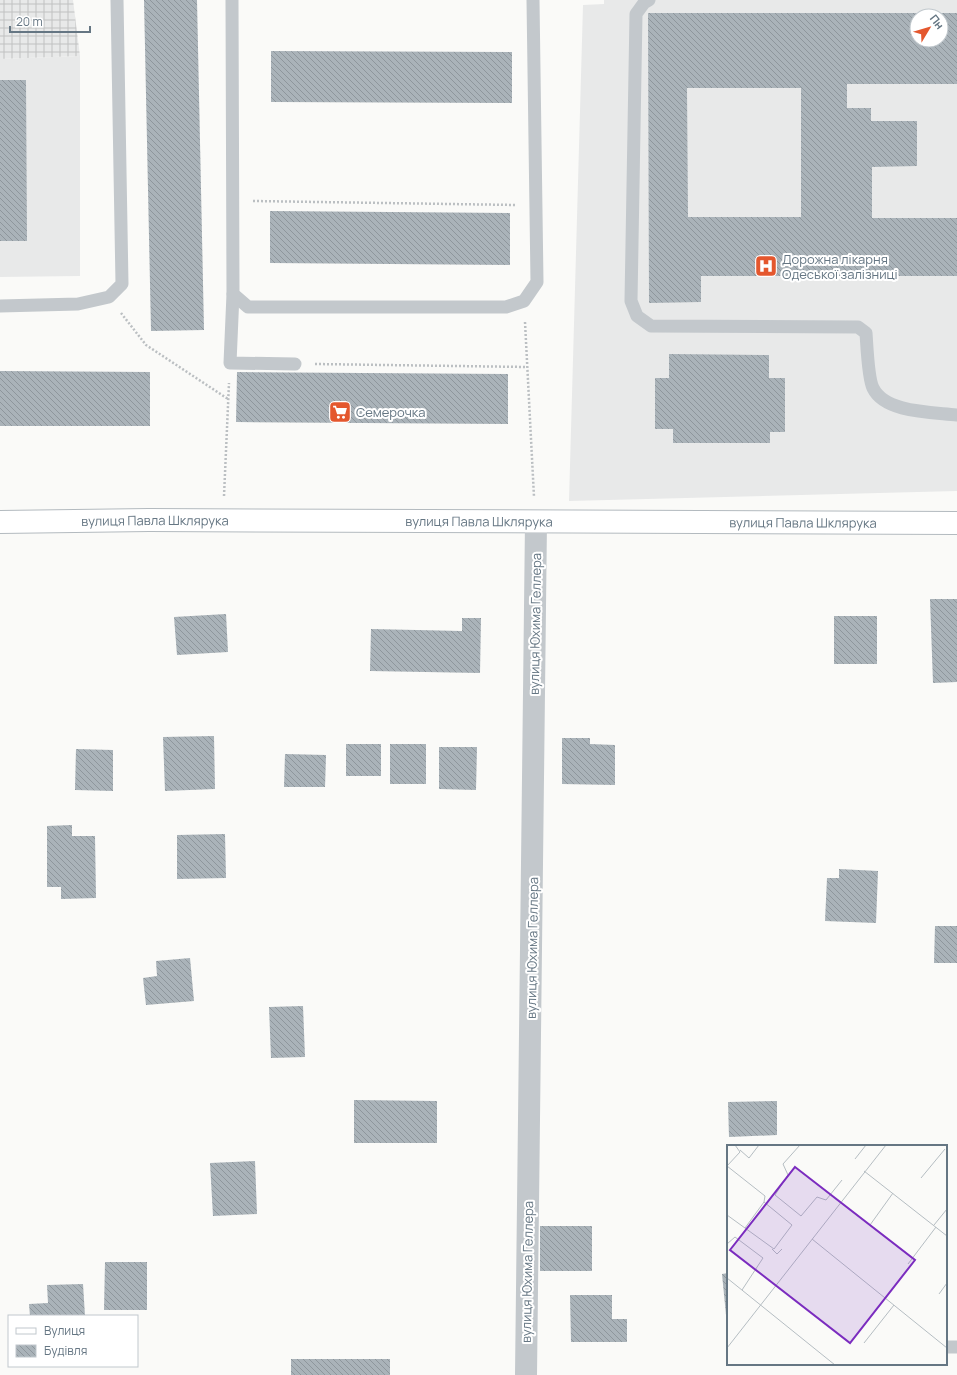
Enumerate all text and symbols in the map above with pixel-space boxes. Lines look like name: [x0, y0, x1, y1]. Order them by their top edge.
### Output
scale bar: [10, 8, 90, 34]
north arrow: [909, 8, 949, 48]
text: Пн: [927, 11, 948, 32]
text: 20 m: [16, 13, 43, 30]
place label: Дорожна лікарня Одеської залізниці: [782, 250, 898, 283]
hospital icon: Дорожна лікарня Одеської залізниці: [753, 253, 779, 279]
supermarket icon: Семерочка: [327, 399, 353, 425]
place label: Семерочка: [356, 403, 425, 421]
street label: вулиця Павла Шклярука: [81, 511, 229, 530]
street label: вулиця Павла Шклярука: [405, 512, 553, 530]
street label: вулиця Павла Шклярука: [729, 513, 877, 532]
street label: вулиця Юхима Геллера: [525, 553, 545, 695]
street label: вулиця Юхима Геллера: [522, 877, 542, 1019]
inset map: [727, 1145, 947, 1365]
street label: вулиця Юхима Геллера: [517, 1201, 537, 1343]
legend: [8, 1315, 138, 1367]
text: Вулиця: [44, 1322, 85, 1339]
text: Будівля: [44, 1342, 87, 1359]

